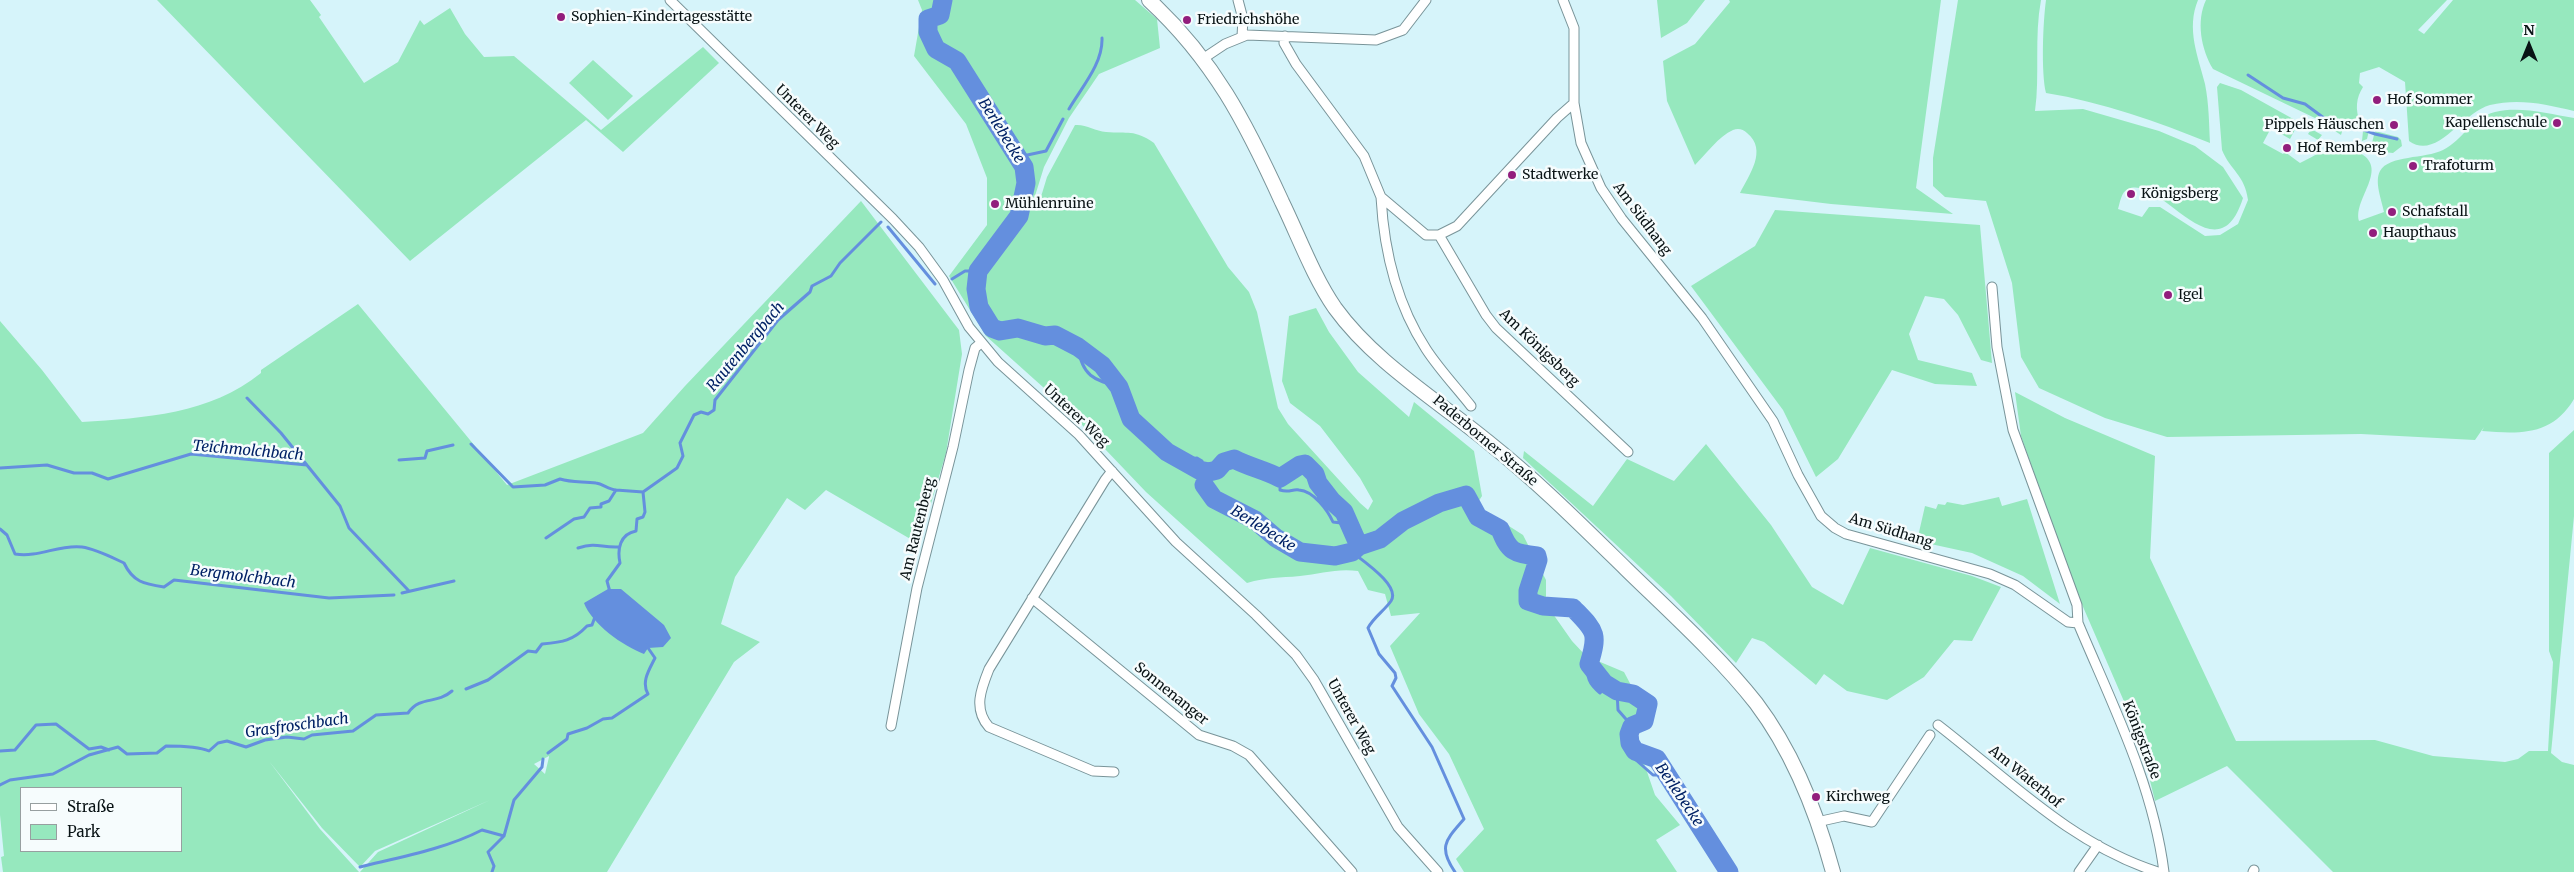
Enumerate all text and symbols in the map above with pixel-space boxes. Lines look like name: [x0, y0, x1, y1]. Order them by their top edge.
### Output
place label: Sophien-Kindertagesstätte: [571, 9, 752, 25]
marker: Sophien-Kindertagesstätte: [555, 11, 567, 23]
place label: Friedrichshöhe: [1197, 12, 1299, 28]
marker: Friedrichshöhe: [1181, 14, 1193, 26]
north arrow: [2504, 20, 2554, 70]
text: N: [2523, 21, 2535, 39]
street label: Unterer Weg: [771, 81, 843, 153]
place label: Hof Sommer: [2387, 92, 2473, 108]
marker: Hof Sommer: [2371, 94, 2383, 106]
water label: Berlebecke: [974, 95, 1028, 167]
place label: Kapellenschule: [2445, 115, 2547, 131]
place label: Pippels Häuschen: [2264, 117, 2384, 133]
marker: Kapellenschule: [2551, 117, 2563, 129]
marker: Pippels Häuschen: [2388, 119, 2400, 131]
place label: Hof Remberg: [2297, 140, 2386, 156]
marker: Hof Remberg: [2281, 142, 2293, 154]
place label: Trafoturm: [2423, 158, 2494, 174]
marker: Trafoturm: [2407, 160, 2419, 172]
place label: Stadtwerke: [1522, 167, 1598, 183]
marker: Stadtwerke: [1506, 169, 1518, 181]
street label: Am Südhang: [1609, 179, 1675, 259]
place label: Königsberg: [2141, 186, 2218, 202]
marker: Königsberg: [2125, 188, 2137, 200]
place label: Mühlenruine: [1005, 196, 1093, 212]
marker: Mühlenruine: [989, 198, 1001, 210]
place label: Schafstall: [2402, 204, 2468, 220]
marker: Schafstall: [2386, 206, 2398, 218]
place label: Haupthaus: [2383, 225, 2456, 241]
marker: Haupthaus: [2367, 227, 2379, 239]
place label: Igel: [2178, 287, 2203, 303]
marker: Igel: [2162, 289, 2174, 301]
water label: Rautenbergbach: [703, 299, 789, 395]
street label: Am Königsberg: [1496, 306, 1582, 390]
street label: Unterer Weg: [1040, 381, 1112, 451]
street label: Paderborner Straße: [1429, 392, 1541, 490]
water label: Teichmolchbach: [192, 437, 304, 465]
street label: Am Rautenberg: [897, 476, 939, 582]
water label: Berlebecke: [1227, 502, 1299, 556]
street label: Am Südhang: [1847, 510, 1935, 552]
water label: Bergmolchbach: [189, 562, 297, 592]
street label: Sonnenanger: [1131, 659, 1211, 729]
street label: Unterer Weg: [1323, 676, 1379, 758]
street label: Königstraße: [2118, 698, 2164, 782]
water label: Grasfroschbach: [244, 710, 350, 742]
street label: Am Waterhof: [1985, 743, 2065, 811]
water label: Berlebecke: [1651, 760, 1707, 830]
legend: [20, 787, 182, 852]
place label: Kirchweg: [1826, 789, 1890, 805]
marker: Kirchweg: [1810, 791, 1822, 803]
text: Straße: [67, 797, 114, 816]
text: Park: [67, 822, 100, 841]

